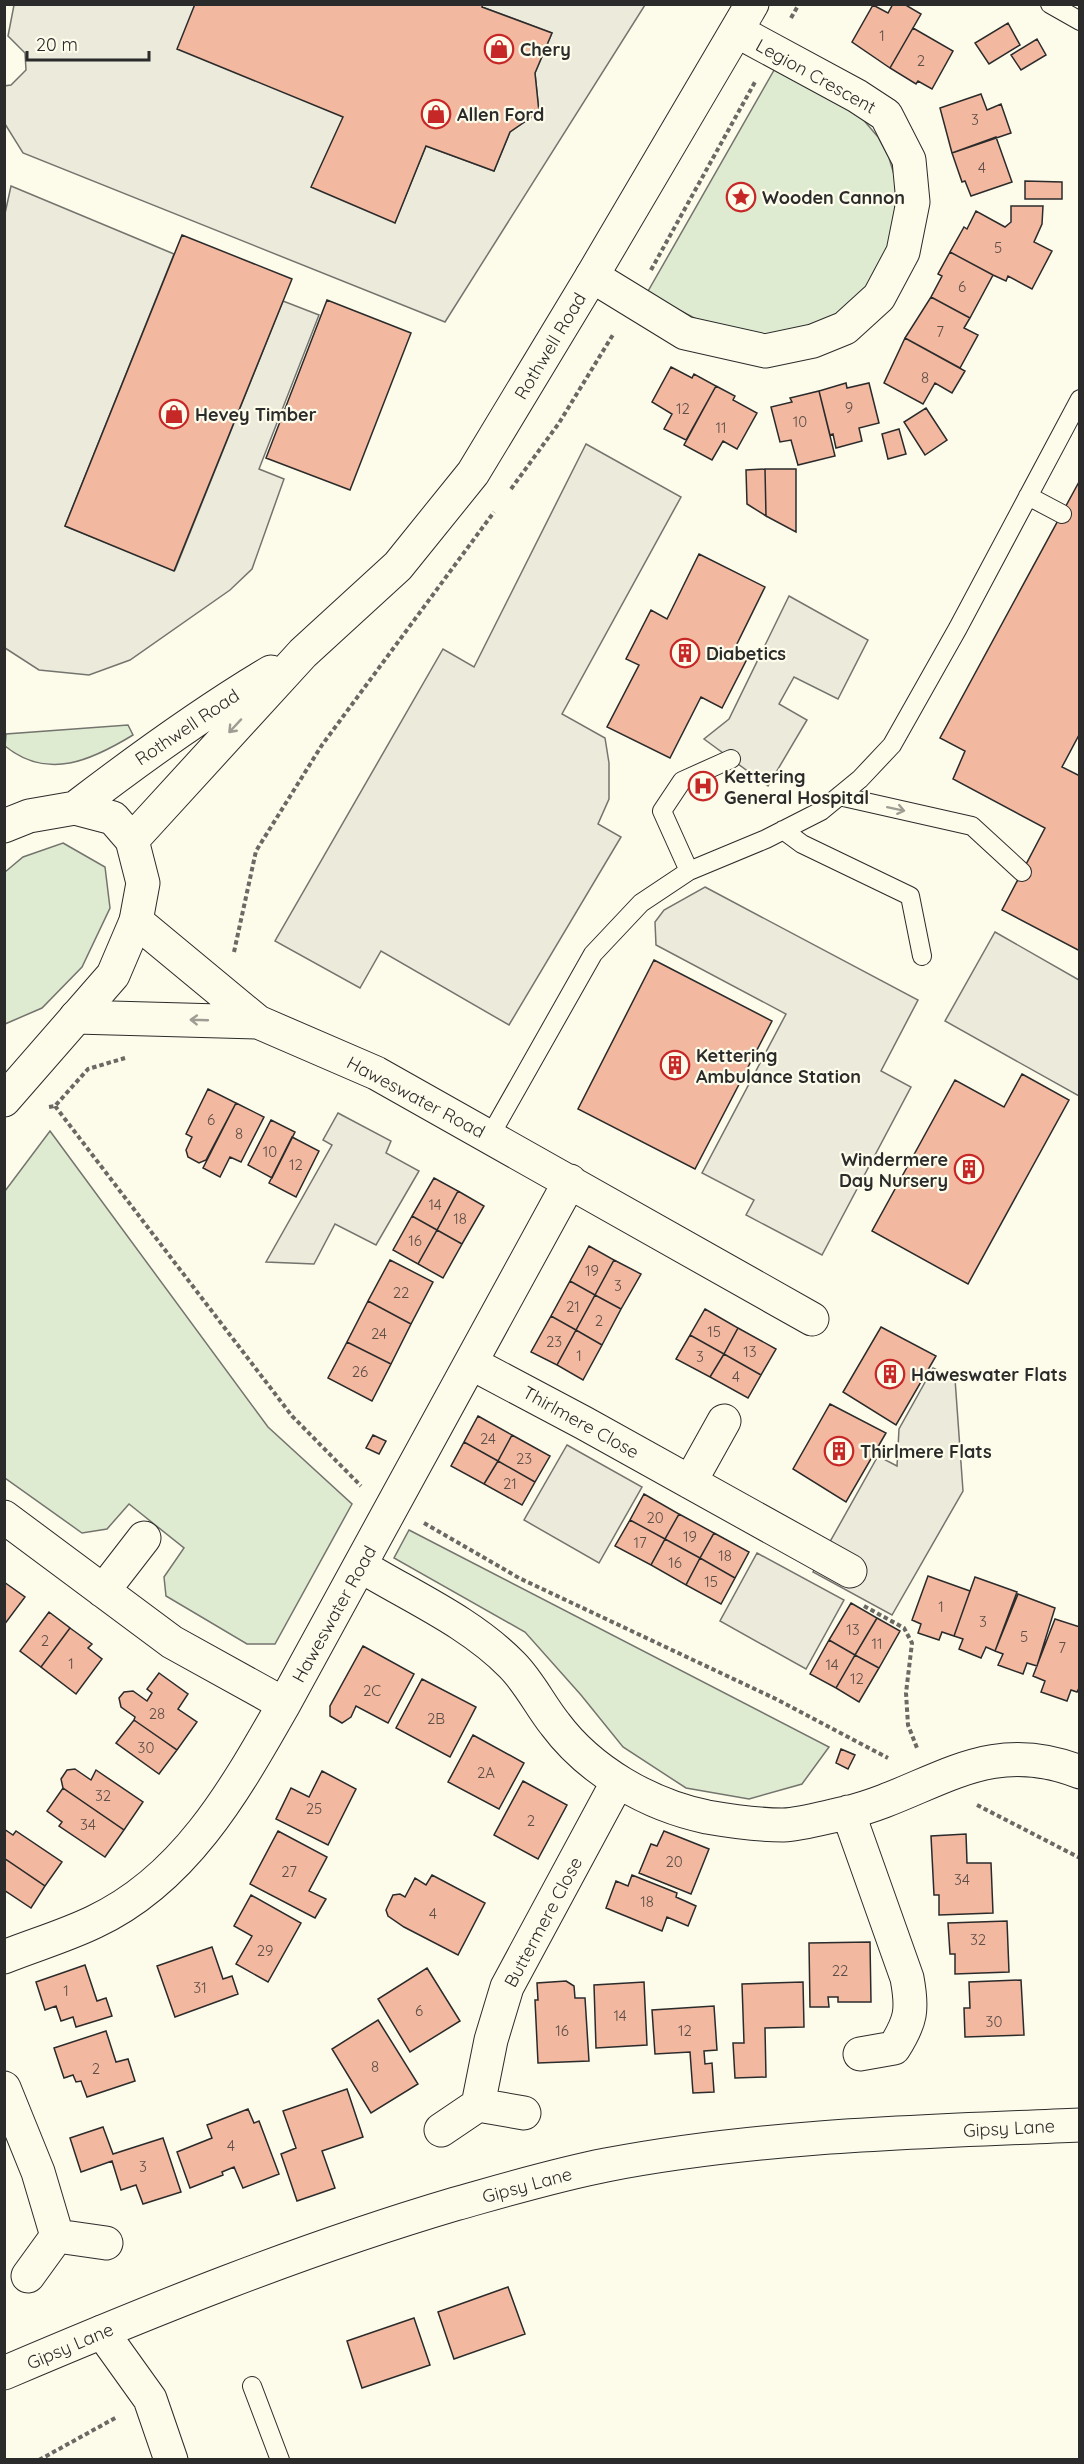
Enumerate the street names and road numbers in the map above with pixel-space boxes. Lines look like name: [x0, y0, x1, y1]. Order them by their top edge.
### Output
street label: Legion Crescent: [752, 33, 880, 119]
street label: Rothwell Road: [509, 288, 591, 404]
street label: Rothwell Road: [131, 684, 243, 770]
street label: Haweswater Road: [343, 1051, 489, 1143]
street label: Thirlmere Close: [519, 1381, 643, 1463]
street label: Haweswater Road: [287, 1541, 381, 1687]
street label: Buttermere Close: [499, 1853, 587, 1991]
street label: Gipsy Lane: [963, 2114, 1055, 2142]
street label: Gipsy Lane: [480, 2162, 574, 2208]
street label: Gipsy Lane: [23, 2317, 117, 2375]

